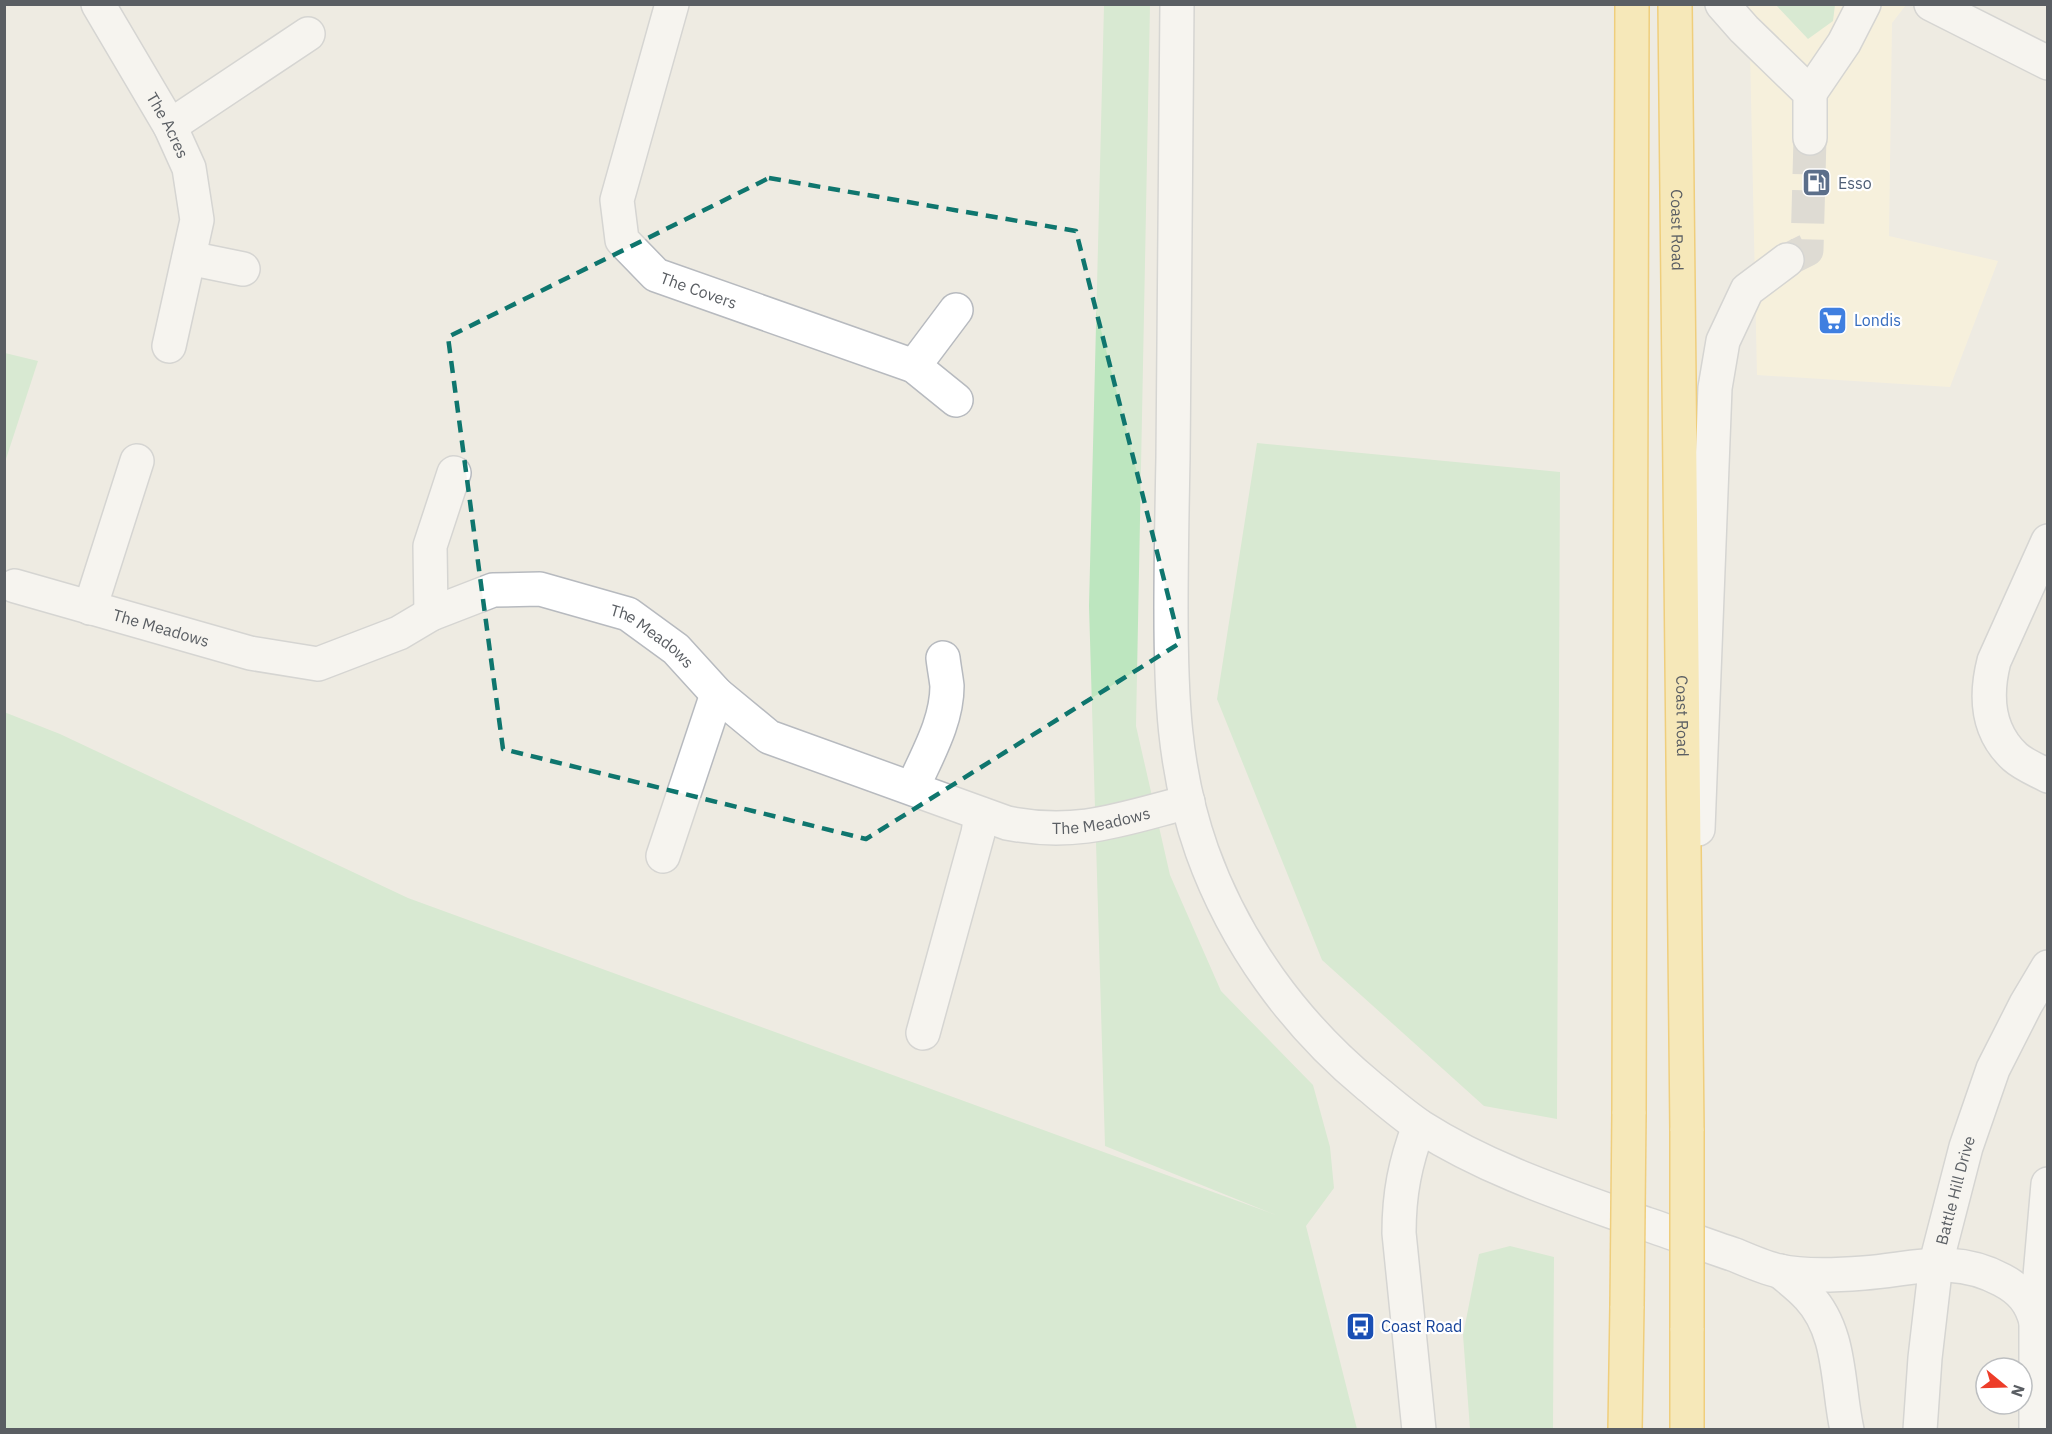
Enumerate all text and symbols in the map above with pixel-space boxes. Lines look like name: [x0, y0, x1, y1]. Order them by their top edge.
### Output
street label: The Acres: [142, 89, 193, 161]
fuel station icon: Esso: [1801, 167, 1833, 199]
place label: Esso: [1838, 173, 1872, 193]
street label: Coast Road: [1667, 189, 1688, 271]
street label: The Covers: [658, 267, 740, 313]
supermarket icon: Londis: [1817, 304, 1849, 336]
place label: Londis: [1854, 310, 1901, 330]
street label: The Meadows: [608, 599, 698, 672]
street label: The Meadows: [111, 604, 212, 651]
street label: Coast Road: [1672, 675, 1693, 757]
street label: The Meadows: [1052, 803, 1152, 838]
street label: Battle Hill Drive: [1931, 1133, 1979, 1247]
bus stop icon: Coast Road: [1344, 1310, 1376, 1342]
place label: Coast Road: [1381, 1316, 1462, 1336]
north arrow: [1974, 1356, 2034, 1416]
text: N: [2007, 1382, 2030, 1400]

